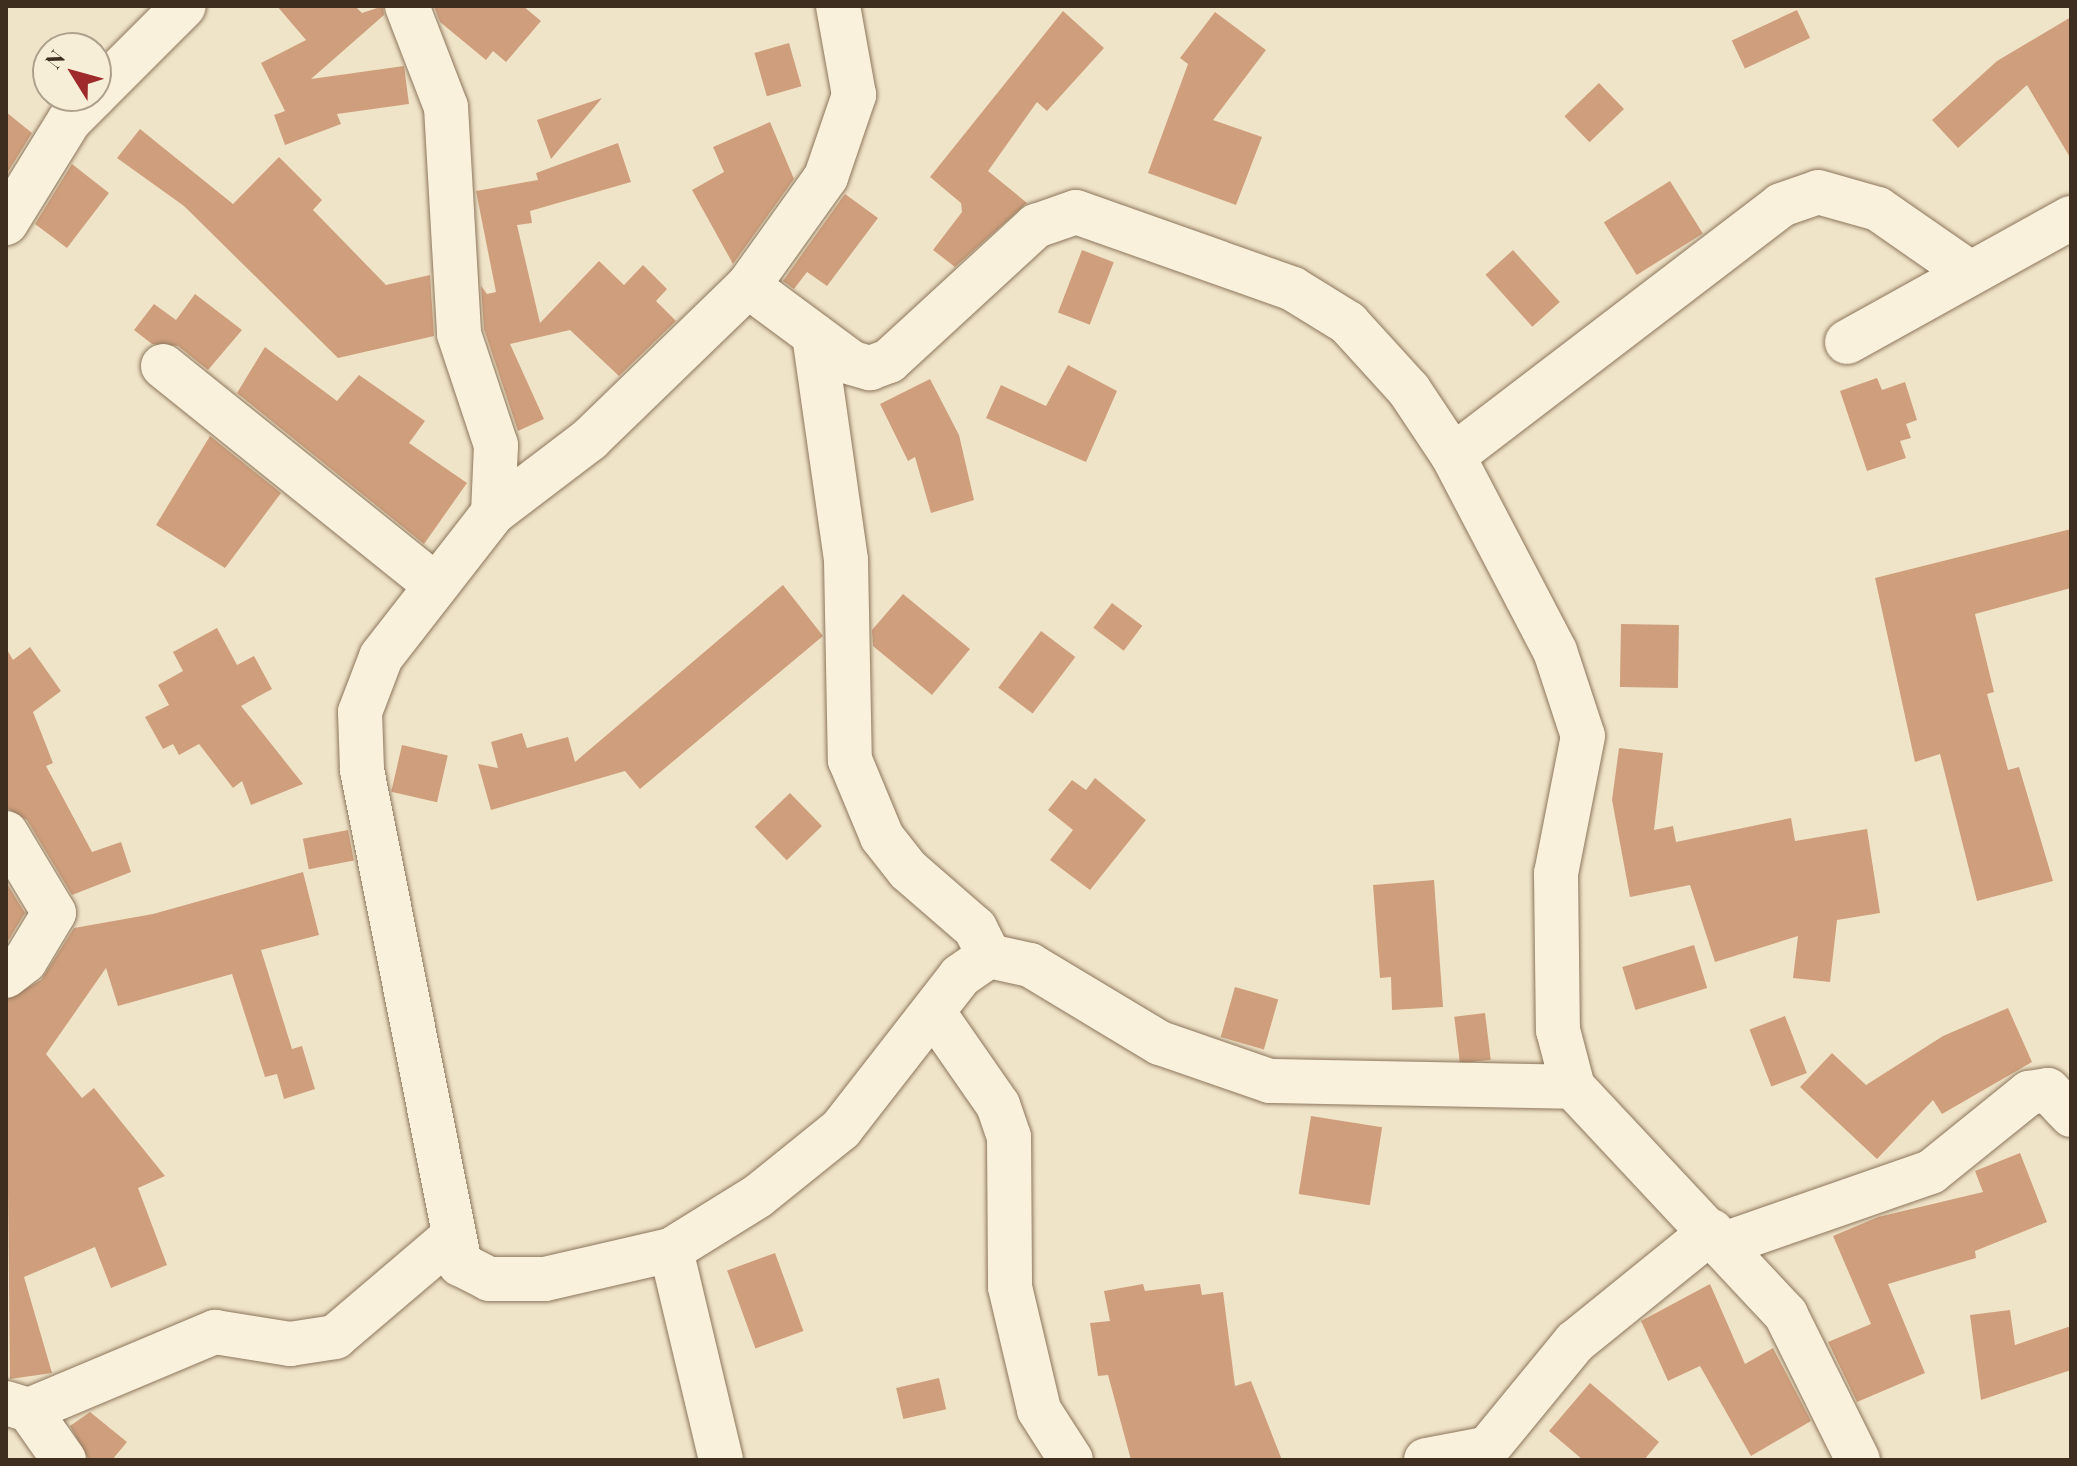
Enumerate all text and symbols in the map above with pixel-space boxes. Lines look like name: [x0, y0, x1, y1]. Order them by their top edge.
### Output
north arrow: [32, 32, 112, 112]
text: N: [38, 43, 71, 74]

